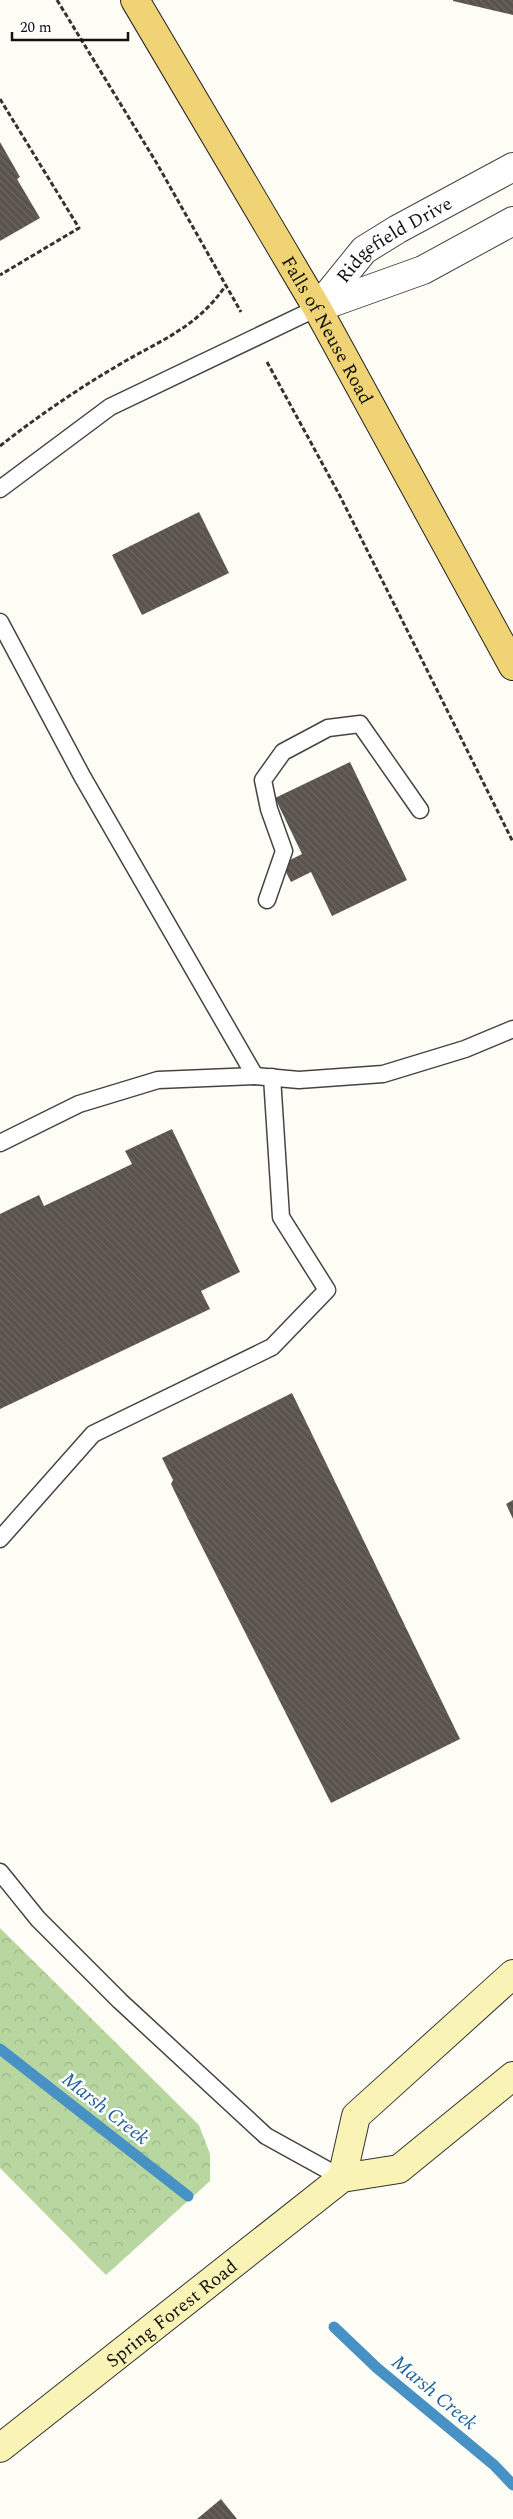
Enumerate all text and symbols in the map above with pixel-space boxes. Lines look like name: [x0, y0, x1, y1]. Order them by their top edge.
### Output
scale bar: [12, 10, 129, 42]
text: 20 m: [20, 16, 52, 39]
street label: Ridgefield Drive: [330, 189, 458, 290]
street label: Falls of Neuse Road: [273, 251, 380, 410]
water label: Marsh Creek: [55, 2065, 156, 2153]
street label: Spring Forest Road: [100, 2253, 244, 2375]
water label: Marsh Creek: [385, 2348, 484, 2438]

